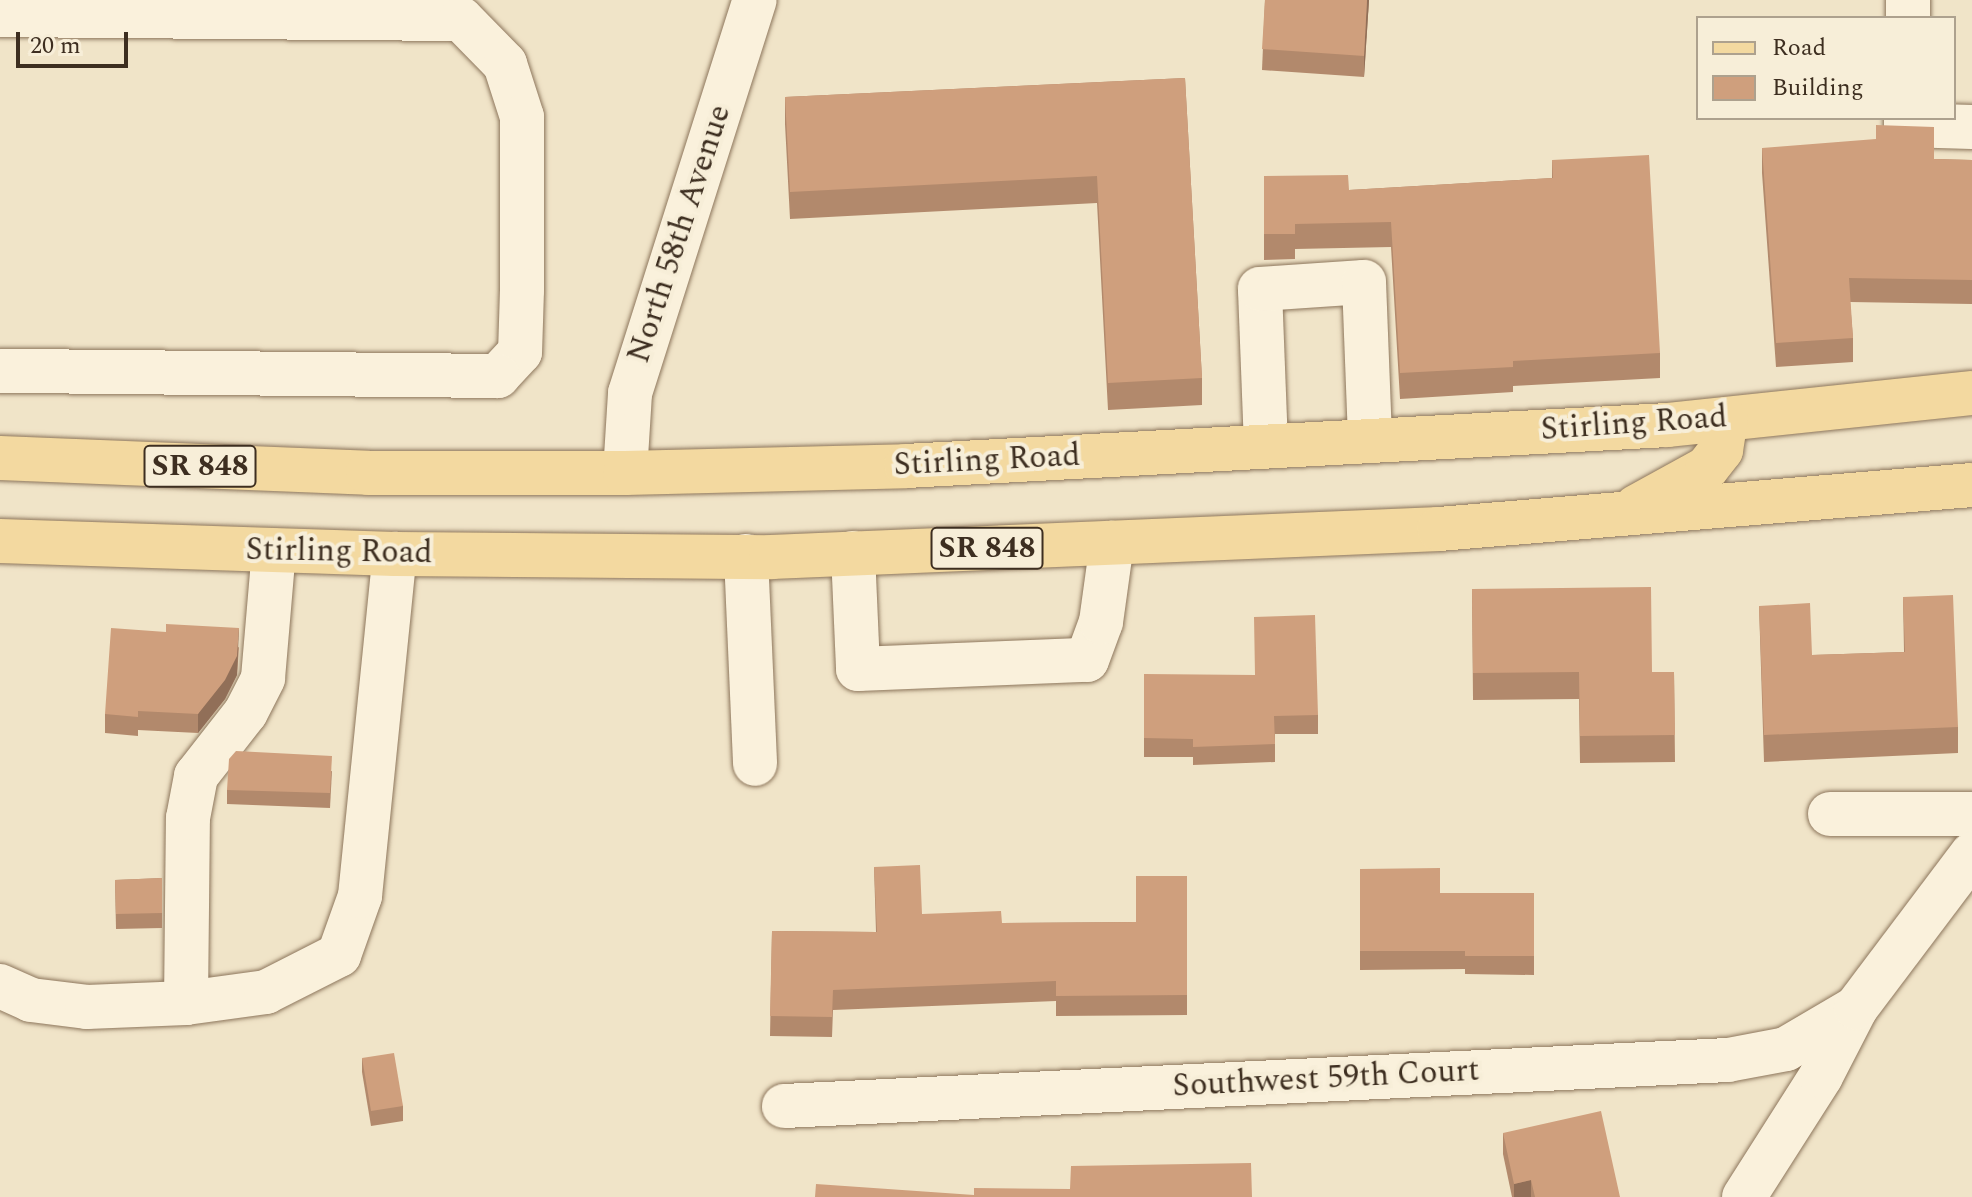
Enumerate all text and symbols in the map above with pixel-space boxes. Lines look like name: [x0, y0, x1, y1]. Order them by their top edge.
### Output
scale bar: [20, 16, 132, 66]
legend: [1696, 16, 1956, 120]
text: 20 m: [30, 28, 81, 64]
text: Road: [1772, 30, 1826, 66]
text: Building: [1772, 70, 1864, 106]
street label: North 58th Avenue: [620, 100, 740, 368]
street label: Stirling Road: [1539, 398, 1729, 450]
street label: Stirling Road: [893, 437, 1081, 485]
road number: SR 848: [142, 440, 258, 492]
road number: SR 848: [929, 522, 1045, 574]
street label: Stirling Road: [245, 531, 433, 573]
street label: Southwest 59th Court: [1172, 1052, 1480, 1106]

